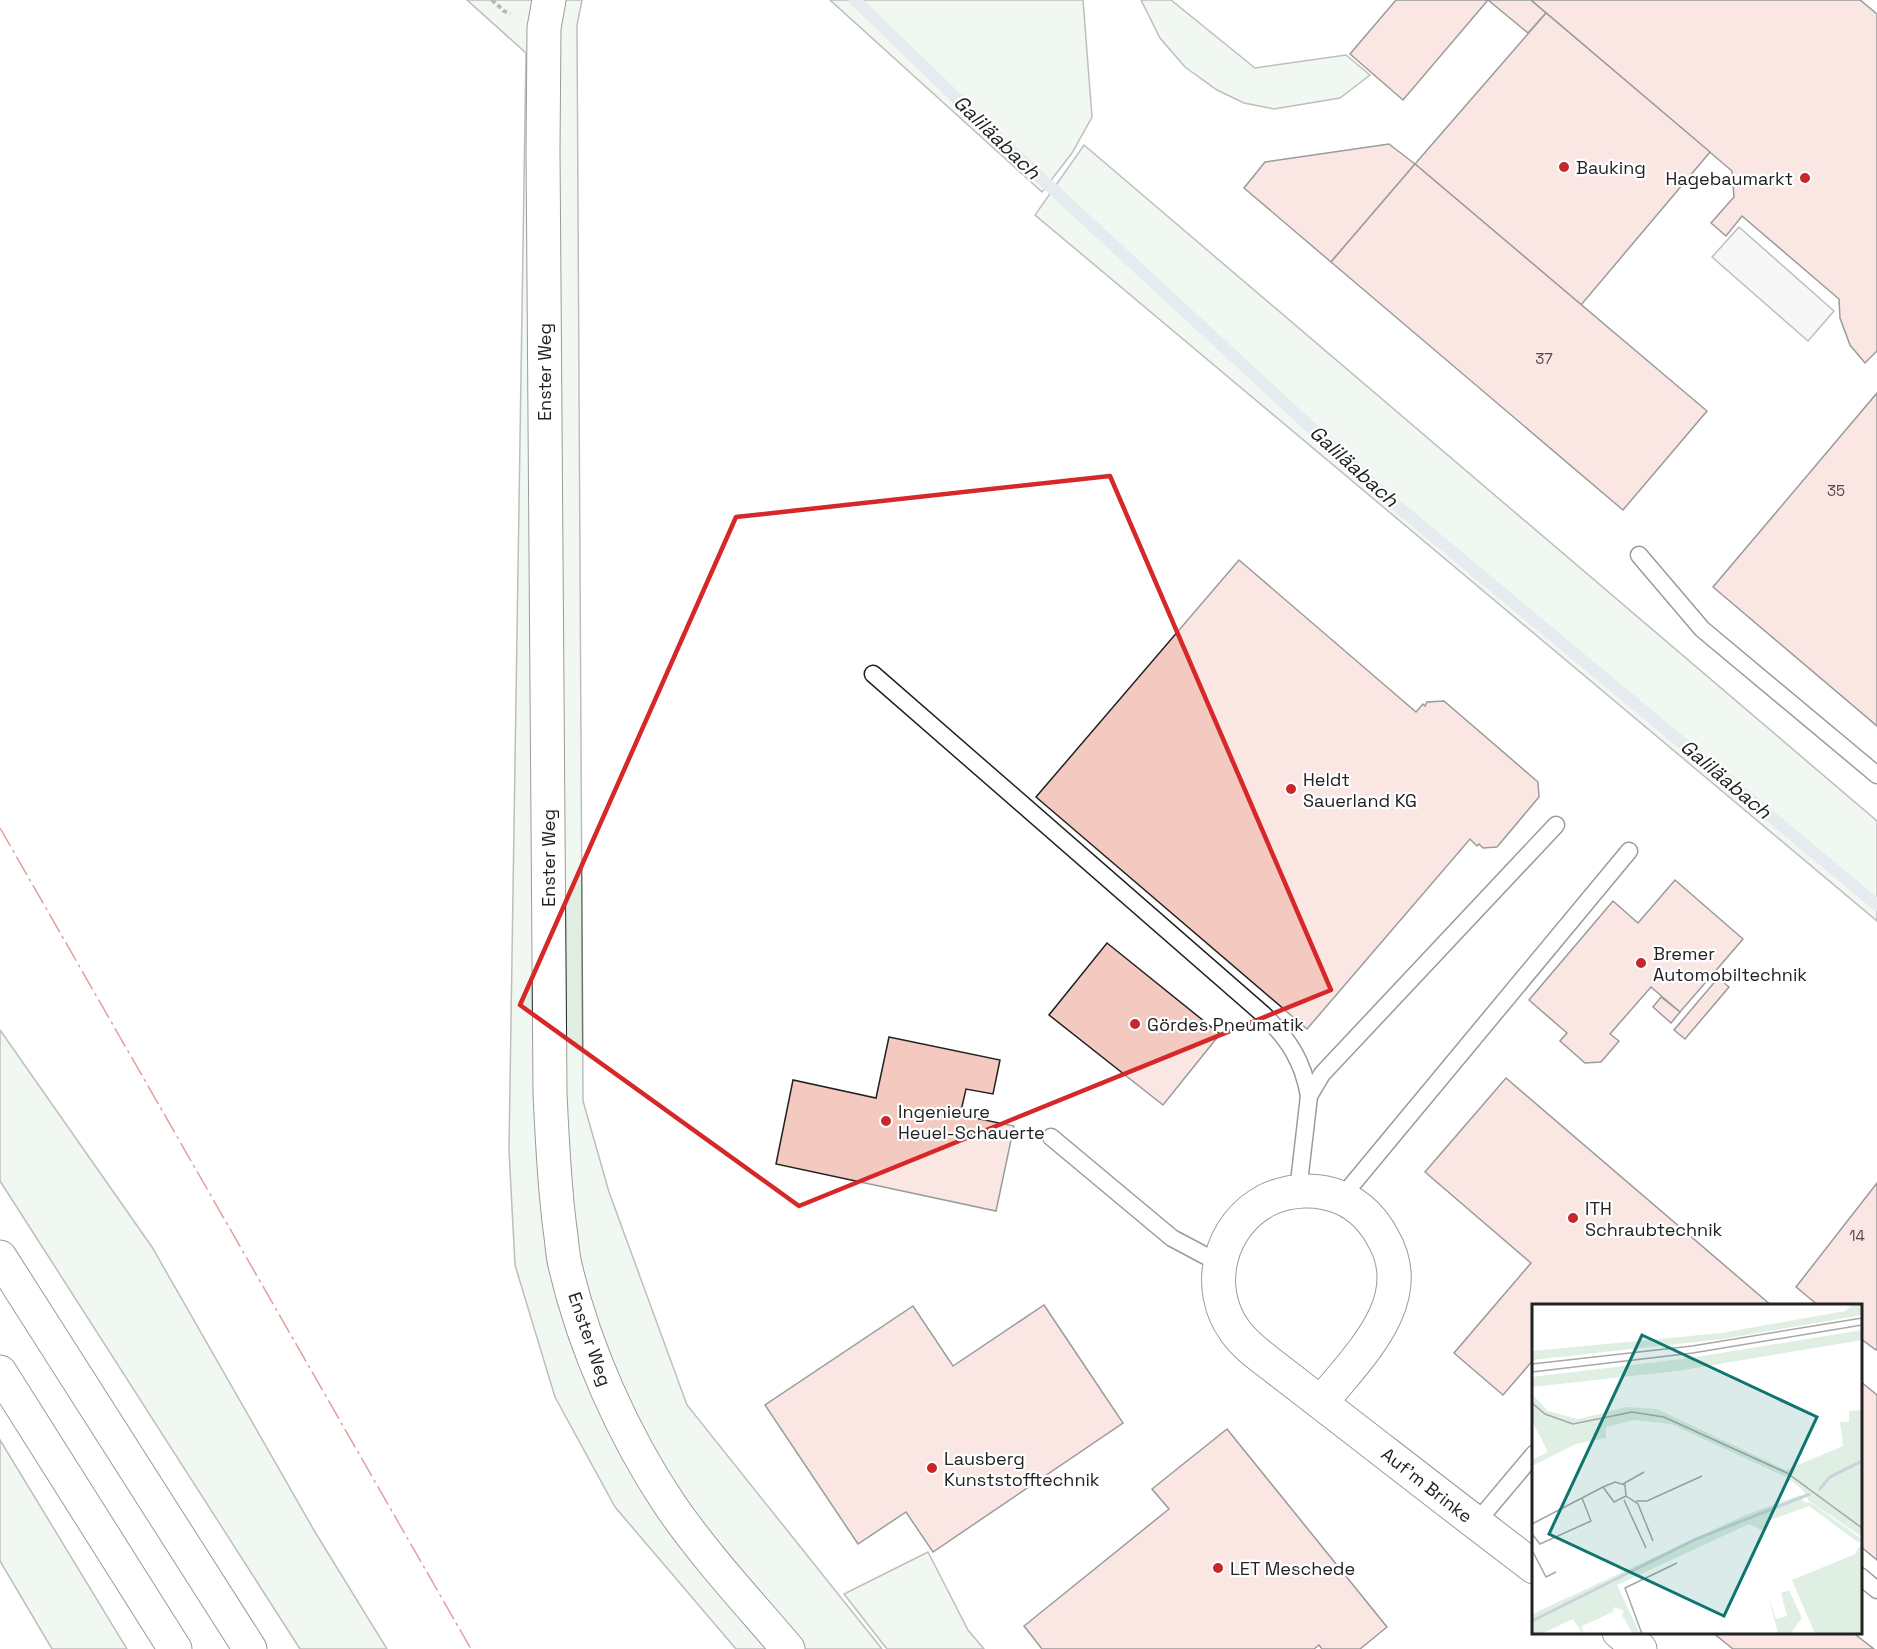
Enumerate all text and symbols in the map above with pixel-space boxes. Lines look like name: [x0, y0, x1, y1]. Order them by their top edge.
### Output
water label: Galiläabach: [948, 89, 1046, 185]
place label: Bauking: [1576, 156, 1646, 179]
marker: Bauking: [1557, 160, 1571, 174]
place label: Hagebaumarkt: [1666, 167, 1793, 190]
marker: Hagebaumarkt: [1798, 171, 1812, 185]
street label: Enster Weg: [533, 323, 556, 421]
house number: 37: [1535, 349, 1553, 368]
water label: Galiläabach: [1304, 419, 1404, 513]
house number: 35: [1827, 481, 1845, 500]
water label: Galiläabach: [1675, 733, 1777, 825]
place label: Heldt Sauerland KG: [1303, 768, 1417, 812]
marker: Heldt Sauerland KG: [1284, 782, 1298, 796]
street label: Enster Weg: [537, 809, 560, 907]
place label: Bremer Automobiltechnik: [1653, 942, 1807, 986]
marker: Bremer Automobiltechnik: [1634, 956, 1648, 970]
place label: Gördes Pneumatik: [1147, 1013, 1304, 1036]
marker: Gördes Pneumatik: [1128, 1017, 1142, 1031]
place label: Ingenieure Heuel-Schauerte: [898, 1100, 1045, 1144]
marker: Ingenieure Heuel-Schauerte: [879, 1114, 893, 1128]
place label: ITH Schraubtechnik: [1585, 1197, 1723, 1241]
marker: ITH Schraubtechnik: [1566, 1211, 1580, 1225]
house number: 14: [1849, 1226, 1865, 1245]
street label: Enster Weg: [563, 1289, 617, 1389]
inset map: [1532, 1304, 1862, 1634]
street label: Auf'm Brinke: [1377, 1442, 1477, 1528]
place label: Lausberg Kunststofftechnik: [944, 1447, 1100, 1491]
marker: Lausberg Kunststofftechnik: [925, 1461, 939, 1475]
place label: LET Meschede: [1230, 1557, 1355, 1580]
marker: LET Meschede: [1211, 1561, 1225, 1575]

